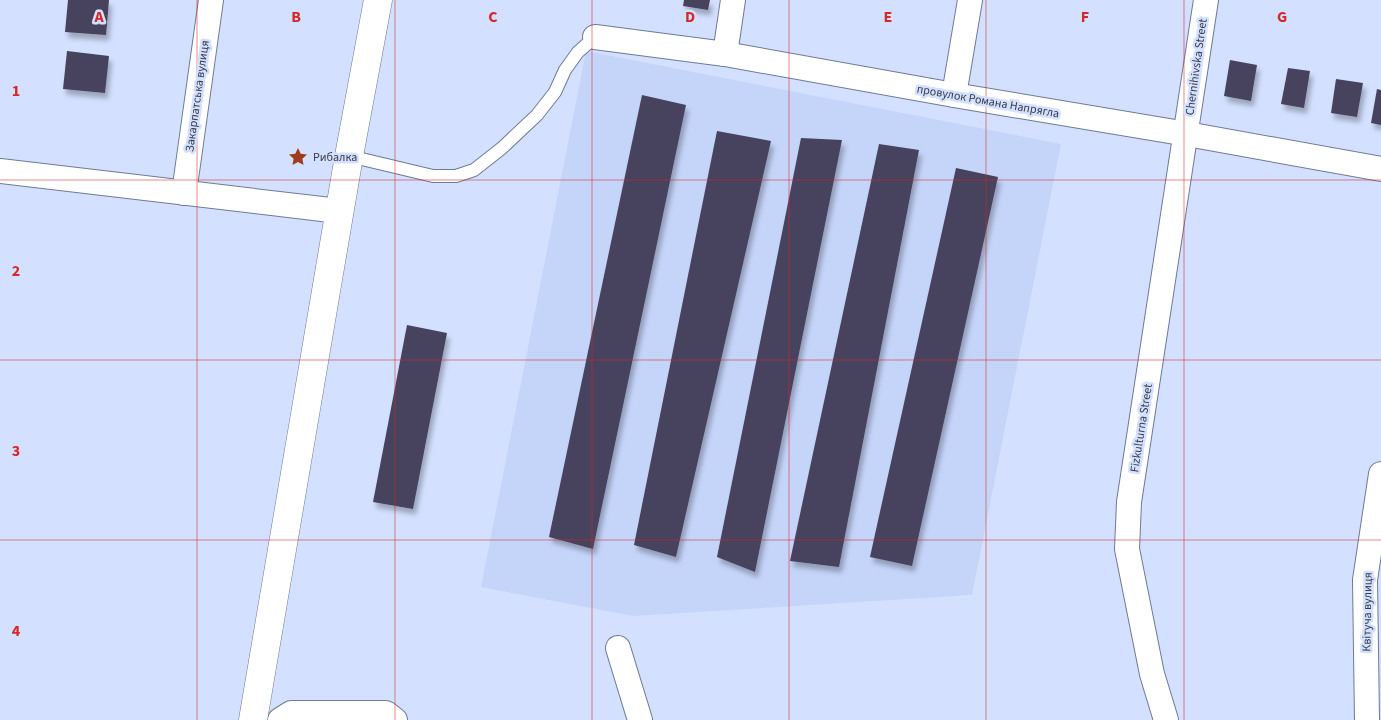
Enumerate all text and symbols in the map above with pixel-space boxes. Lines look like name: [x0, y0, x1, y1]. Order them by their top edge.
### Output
text: A: [93, 6, 104, 28]
text: B: [291, 6, 301, 28]
text: C: [488, 6, 498, 28]
text: D: [685, 6, 695, 28]
text: E: [884, 6, 892, 28]
text: F: [1081, 6, 1089, 28]
text: G: [1277, 6, 1287, 28]
street label: Chernihivska Street: [1181, 18, 1212, 117]
street label: Закарпатська вулиця: [181, 39, 214, 153]
text: 1: [12, 80, 20, 102]
street label: провулок Романа Напрягла: [915, 81, 1060, 122]
place icon: Рибалка: [287, 146, 309, 168]
place label: Рибалка: [313, 149, 357, 166]
text: 2: [12, 260, 20, 282]
street label: Fizkulturna Street: [1126, 383, 1157, 473]
text: 3: [12, 440, 20, 462]
street label: Квітуча вулиця: [1358, 572, 1377, 652]
text: 4: [12, 620, 21, 642]

